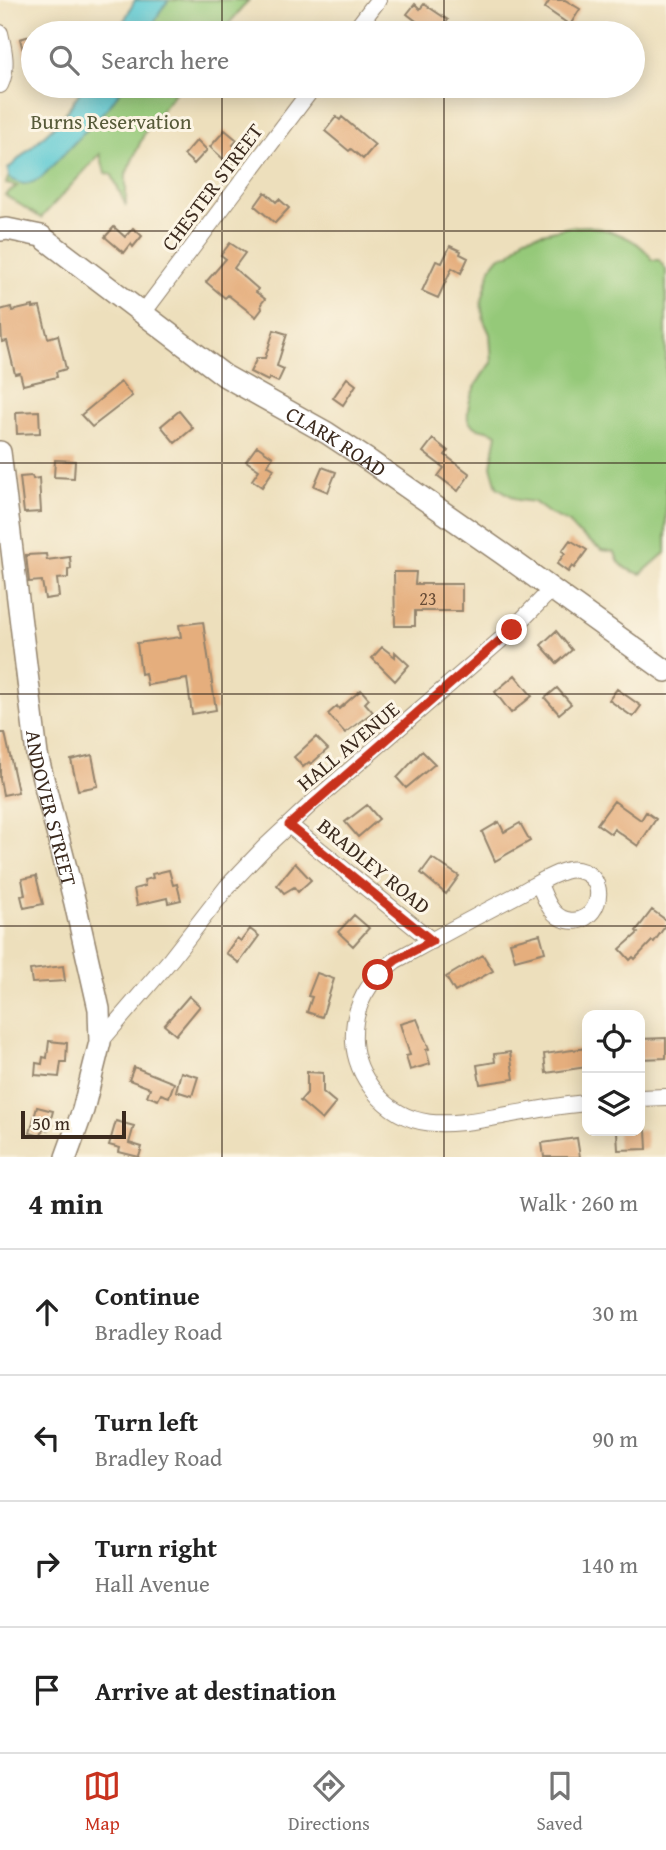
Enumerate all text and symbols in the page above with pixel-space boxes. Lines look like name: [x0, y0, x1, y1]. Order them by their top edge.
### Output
search box: [21, 21, 645, 98]
text: Search here: [101, 40, 229, 79]
icon: search: [45, 41, 83, 79]
park label: Burns Reservation: [30, 106, 192, 137]
street label: CHESTER STREET: [154, 117, 270, 257]
street label: CLARK ROAD: [281, 398, 393, 484]
house number: 23: [419, 585, 437, 612]
route end: [496, 614, 527, 645]
street label: HALL AVENUE: [290, 694, 406, 798]
street label: ANDOVER STREET: [19, 728, 86, 889]
street label: BRADLEY ROAD: [311, 811, 437, 921]
route start: [362, 959, 393, 990]
map controls: [582, 1010, 645, 1136]
button: locate: [582, 1010, 645, 1073]
button: layers: [582, 1073, 645, 1136]
scale bar: [21, 1108, 126, 1140]
text: 50 m: [32, 1109, 70, 1137]
text: 4 min: [28, 1181, 103, 1225]
text: Walk · 260 m: [519, 1186, 638, 1219]
text: Continue: [95, 1276, 200, 1315]
icon: ahead: [28, 1293, 66, 1331]
text: 30 m: [592, 1296, 638, 1329]
text: Bradley Road: [95, 1315, 222, 1348]
text: Turn left: [95, 1402, 198, 1441]
icon: left: [28, 1419, 66, 1457]
text: 90 m: [592, 1422, 638, 1455]
text: Bradley Road: [95, 1441, 222, 1474]
text: Turn right: [95, 1528, 217, 1567]
icon: right: [28, 1545, 66, 1583]
text: 140 m: [581, 1548, 638, 1581]
text: Hall Avenue: [95, 1567, 210, 1600]
icon: arrive: [28, 1671, 66, 1709]
text: Arrive at destination: [95, 1671, 336, 1710]
tab: Map: [83, 1767, 121, 1837]
tab: Directions: [288, 1767, 370, 1837]
tab: Saved: [537, 1767, 583, 1837]

